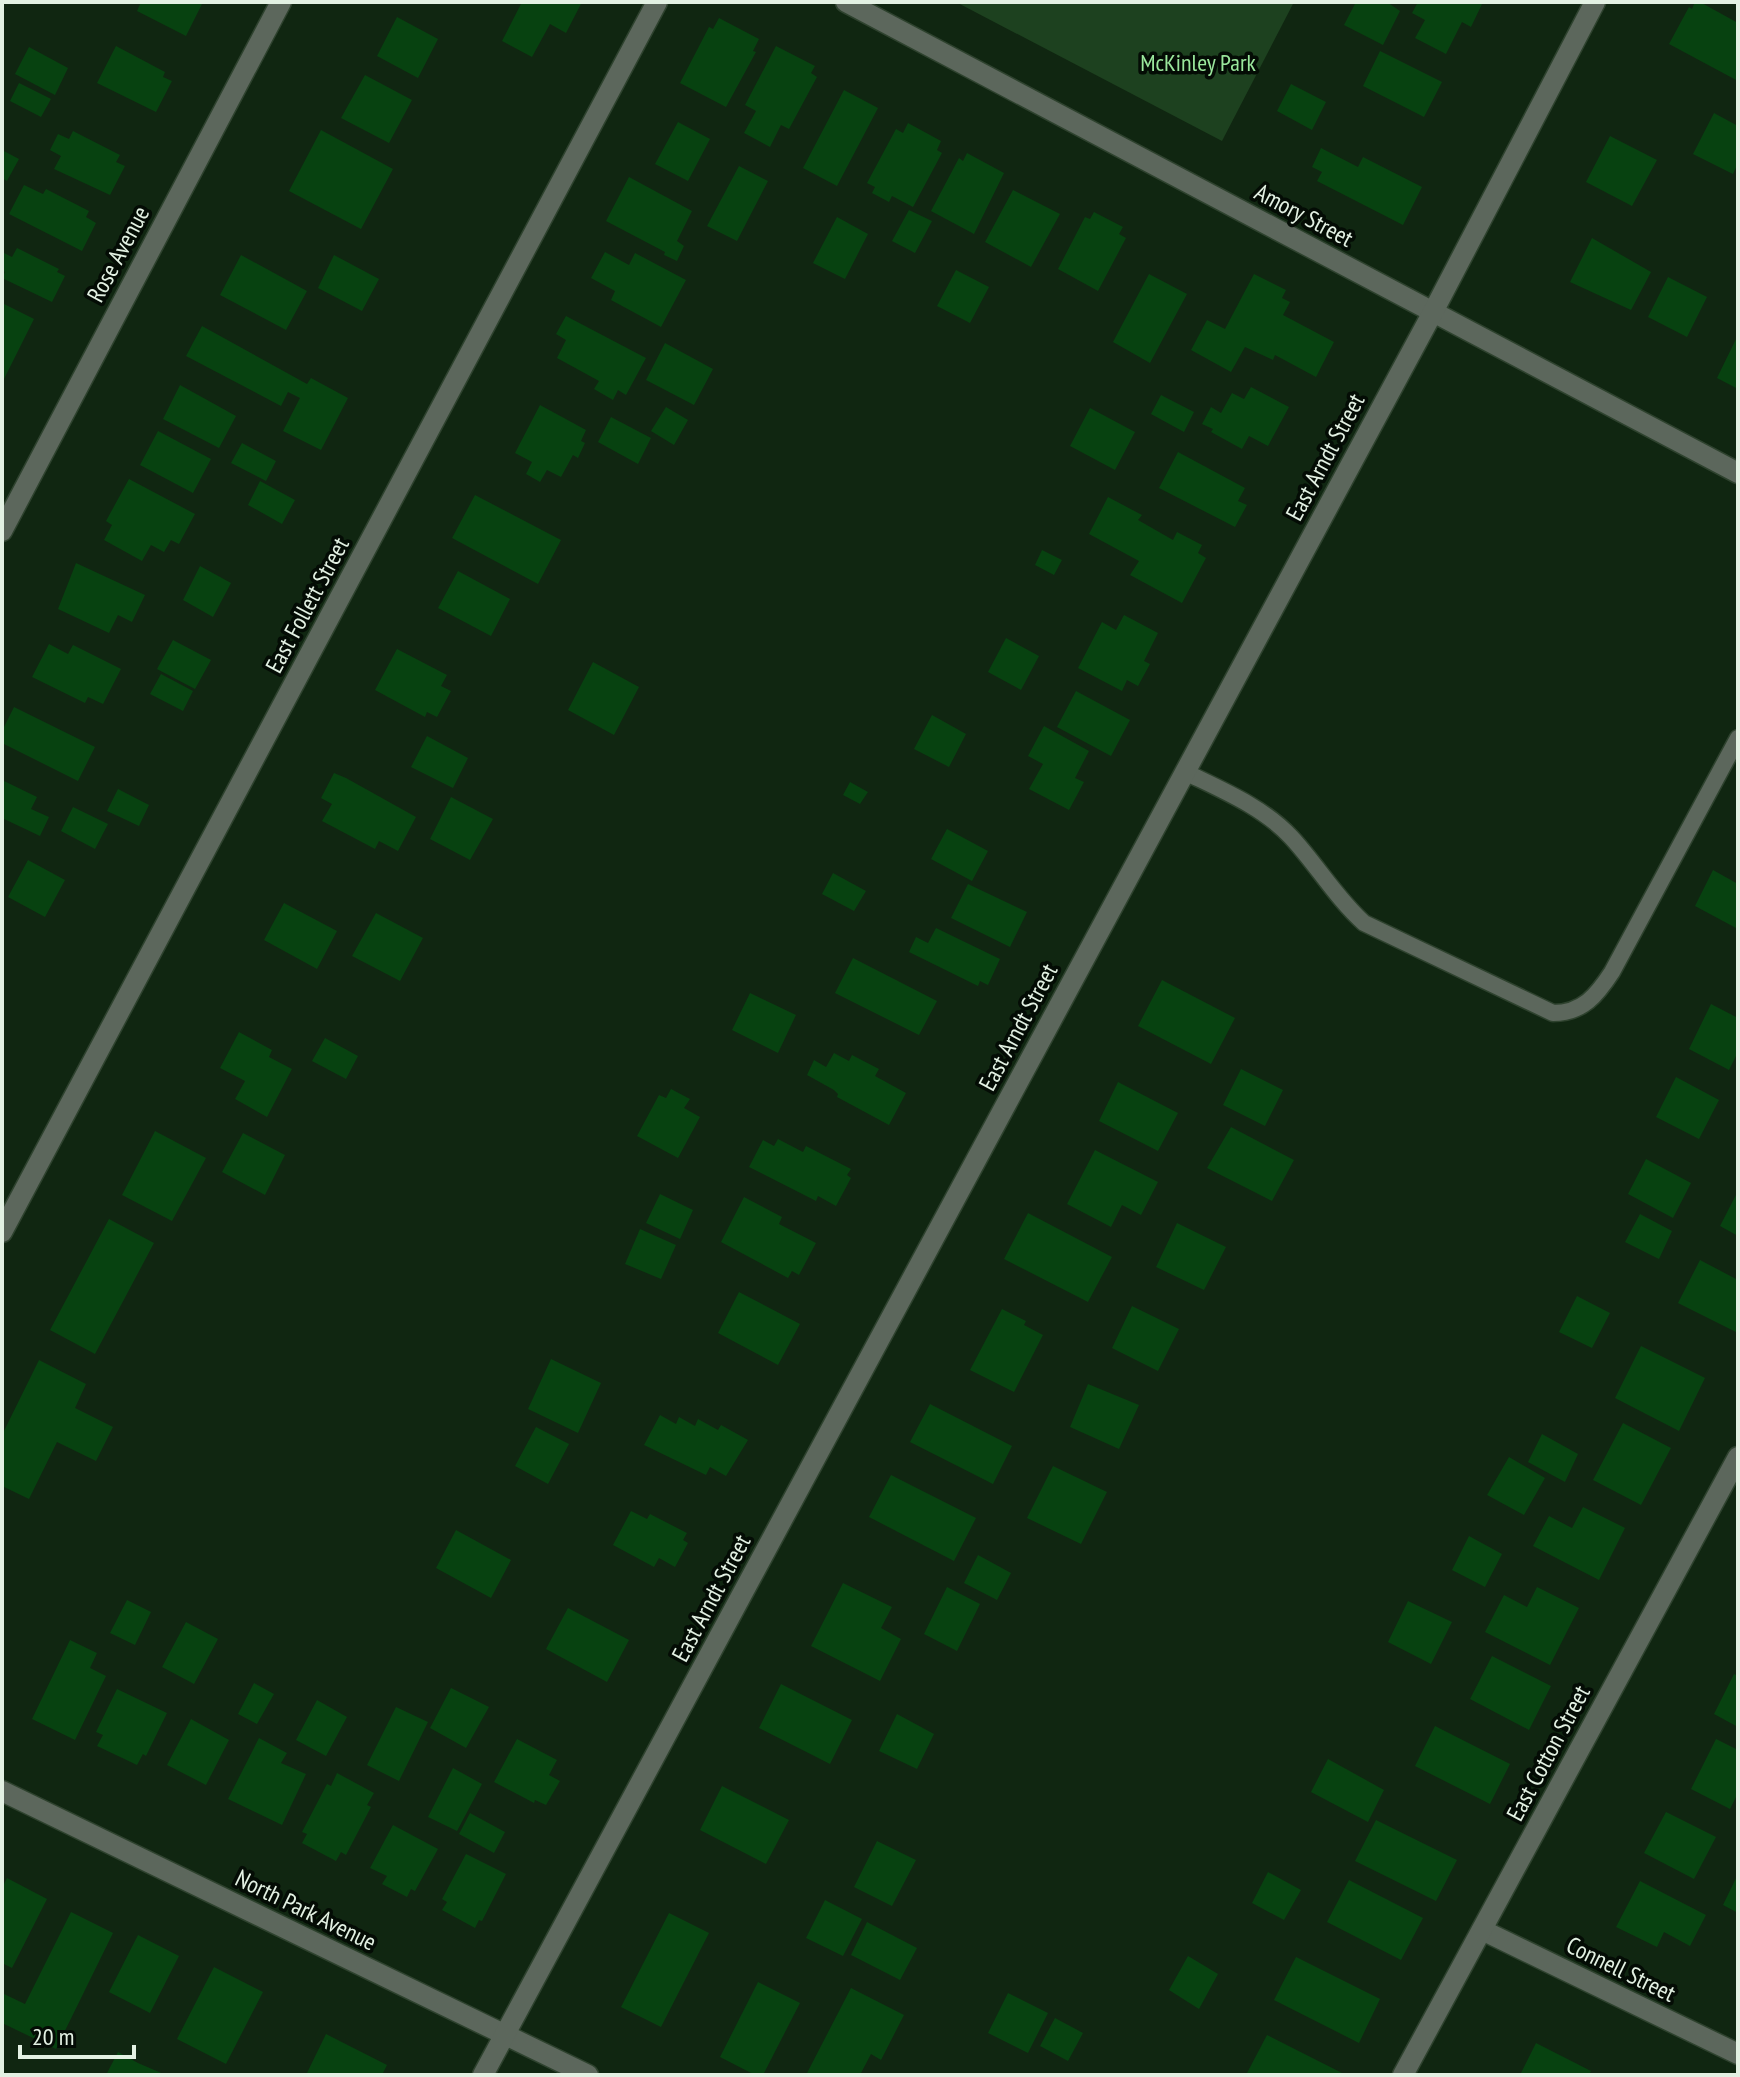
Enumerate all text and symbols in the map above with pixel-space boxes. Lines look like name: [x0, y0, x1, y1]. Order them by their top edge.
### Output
park label: McKinley Park: [1140, 47, 1256, 78]
street label: Amory Street: [1249, 176, 1359, 254]
street label: Rose Avenue: [80, 201, 156, 307]
street label: East Arndt Street: [1279, 388, 1372, 526]
street label: East Follett Street: [258, 532, 356, 678]
street label: East Arndt Street: [972, 958, 1065, 1096]
street label: East Arndt Street: [665, 1529, 758, 1667]
street label: East Cotton Street: [1499, 1680, 1597, 1826]
street label: North Park Avenue: [230, 1863, 382, 1957]
street label: Connell Street: [1561, 1929, 1681, 2009]
scale bar: [20, 2009, 134, 2059]
text: 20 m: [32, 2021, 74, 2052]

